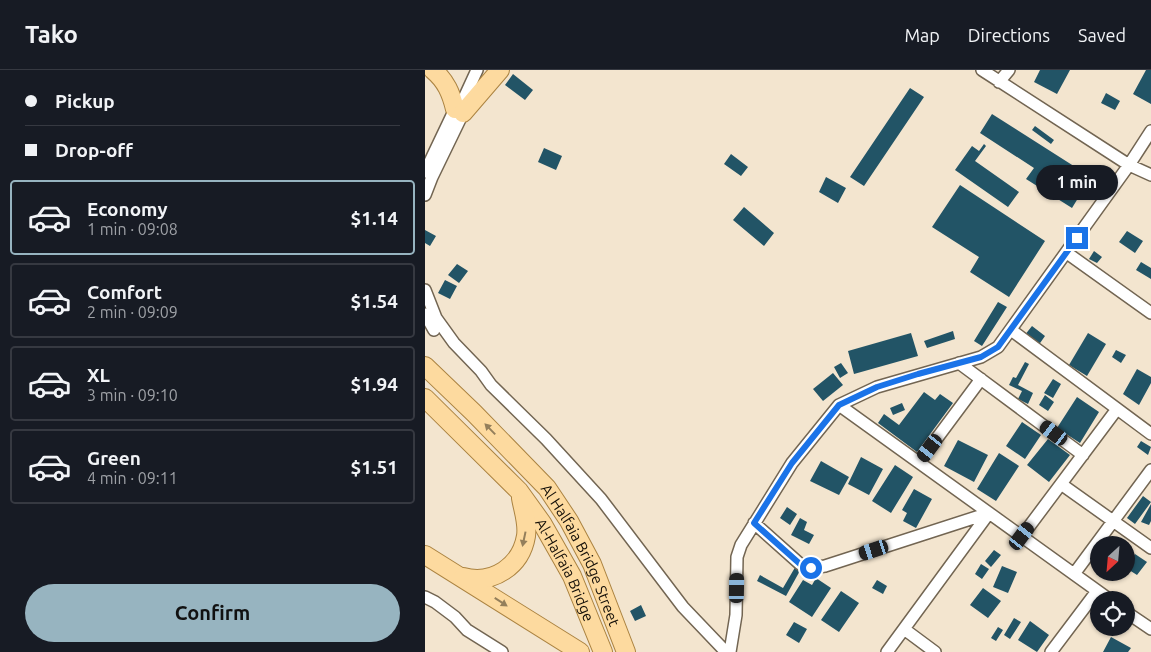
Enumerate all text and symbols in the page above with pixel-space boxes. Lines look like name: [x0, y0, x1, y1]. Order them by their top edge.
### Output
text: Tako: [25, 21, 78, 48]
text: Map: [904, 25, 940, 45]
text: Directions: [968, 25, 1050, 45]
text: Saved: [1078, 25, 1126, 45]
text: Pickup: [55, 90, 115, 112]
text: Drop-off: [55, 139, 133, 161]
callout: 1 min: [1036, 166, 1118, 200]
text: 1 min: [1057, 173, 1097, 191]
icon: car: [27, 195, 72, 240]
text: Economy: [87, 198, 168, 220]
text: $1.14: [350, 207, 398, 229]
text: 1 min · 09:08: [87, 220, 178, 238]
route end: [1066, 227, 1088, 249]
icon: car: [27, 278, 72, 323]
text: Comfort: [87, 281, 162, 303]
text: $1.54: [350, 290, 398, 312]
text: 2 min · 09:09: [87, 303, 178, 321]
icon: car: [27, 361, 72, 406]
text: XL: [87, 364, 110, 386]
text: $1.94: [350, 373, 398, 395]
text: 3 min · 09:10: [87, 386, 178, 404]
car: [1037, 418, 1070, 448]
one-way arrow: [484, 423, 496, 435]
car: [914, 432, 945, 464]
icon: car: [27, 444, 72, 489]
text: Green: [87, 447, 141, 469]
text: $1.51: [350, 456, 398, 478]
text: 4 min · 09:11: [87, 469, 178, 487]
street label: Al Halfaia Bridge Street: [538, 481, 624, 628]
street label: Al-Halfaia Bridge: [533, 515, 598, 624]
car: [1006, 520, 1037, 552]
one-way arrow: [520, 531, 528, 546]
north arrow: [1090, 536, 1135, 581]
map controls: [1090, 536, 1135, 636]
car: [857, 538, 890, 562]
route start: [800, 557, 822, 579]
car: [729, 573, 744, 603]
button: Confirm: [25, 584, 400, 642]
button: locate: [1090, 591, 1135, 636]
one-way arrow: [495, 598, 508, 607]

